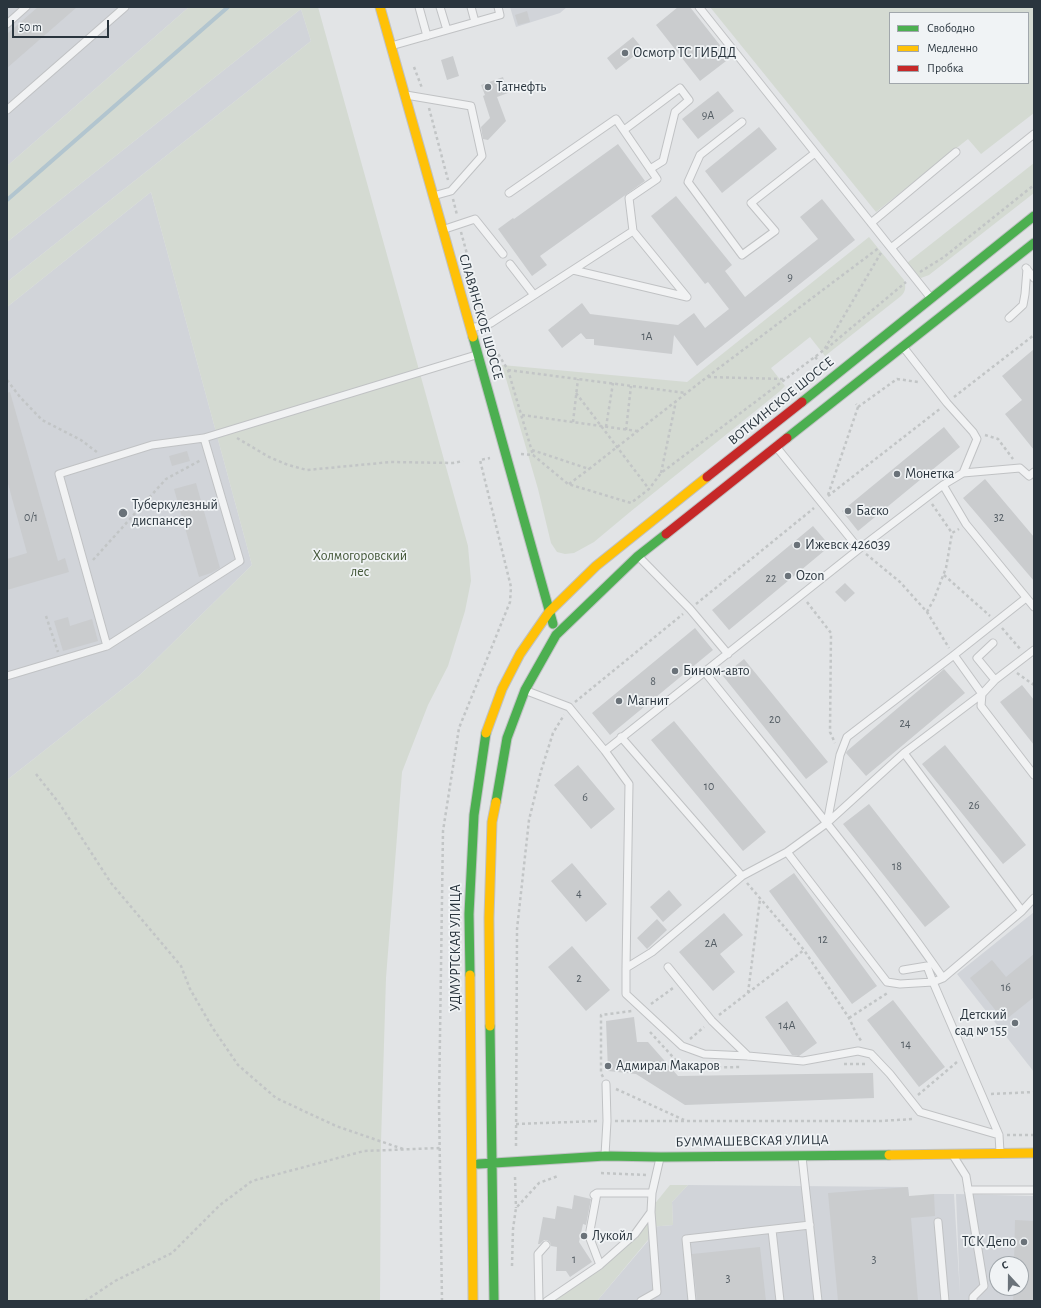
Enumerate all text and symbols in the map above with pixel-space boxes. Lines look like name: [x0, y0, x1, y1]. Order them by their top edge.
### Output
scale bar: [14, 12, 111, 38]
legend: [889, 12, 1029, 84]
text: 50 m: [19, 21, 42, 33]
text: Свободно: [927, 22, 975, 34]
text: Медленно: [927, 42, 978, 54]
place label: Осмотр ТС ГИБДД: [633, 45, 736, 61]
marker: Осмотр ТС ГИБДД: [620, 48, 630, 58]
text: Пробка: [927, 62, 964, 74]
place label: Татнефть: [496, 79, 546, 95]
marker: Татнефть: [483, 82, 493, 92]
house number: 9А: [702, 108, 714, 122]
street label: СЛАВЯНСКОЕ ШОССЕ: [455, 252, 507, 382]
house number: 9: [787, 270, 793, 284]
house number: 1А: [641, 329, 653, 343]
street label: ВОТКИНСКОЕ ШОССЕ: [725, 353, 837, 449]
place label: Монетка: [905, 466, 954, 482]
marker: Монетка: [892, 469, 902, 479]
place label: Туберкулезный диспансер: [132, 497, 218, 530]
place label: Баско: [856, 503, 889, 519]
marker: Баско: [843, 506, 853, 516]
marker: Туберкулезный диспансер: [117, 507, 129, 519]
house number: 0/1: [24, 510, 38, 524]
house number: 32: [994, 510, 1004, 524]
place label: Ижевск 426039: [805, 537, 890, 553]
marker: Ижевск 426039: [792, 540, 802, 550]
park label: Холмогоровский лес: [313, 548, 407, 580]
place label: Ozon: [796, 568, 824, 584]
house number: 22: [766, 571, 776, 585]
marker: Ozon: [783, 571, 793, 581]
place label: Бином-авто: [683, 663, 750, 679]
marker: Бином-авто: [670, 666, 680, 676]
house number: 8: [650, 674, 656, 688]
place label: Магнит: [627, 693, 669, 709]
marker: Магнит: [614, 696, 624, 706]
house number: 20: [769, 712, 781, 726]
house number: 24: [899, 716, 911, 730]
house number: 10: [704, 779, 714, 793]
house number: 6: [582, 790, 588, 804]
house number: 26: [968, 798, 980, 812]
house number: 18: [892, 859, 902, 873]
street label: УДМУРТСКАЯ УЛИЦА: [448, 884, 464, 1012]
house number: 4: [576, 886, 582, 900]
house number: 12: [818, 932, 828, 946]
house number: 2А: [705, 936, 717, 950]
house number: 2: [576, 971, 582, 985]
house number: 16: [1001, 980, 1011, 994]
place label: Детский сад № 155: [955, 1007, 1007, 1040]
house number: 14А: [779, 1018, 795, 1032]
marker: Детский сад № 155: [1010, 1018, 1020, 1028]
house number: 14: [901, 1037, 911, 1051]
place label: Адмирал Макаров: [616, 1058, 720, 1074]
marker: Адмирал Макаров: [603, 1061, 613, 1071]
street label: БУММАШЕВСКАЯ УЛИЦА: [675, 1131, 829, 1151]
place label: Лукойл: [592, 1228, 633, 1244]
marker: Лукойл: [579, 1231, 589, 1241]
place label: ТСК Депо: [962, 1234, 1016, 1250]
marker: ТСК Депо: [1019, 1237, 1029, 1247]
house number: 1: [572, 1252, 576, 1266]
house number: 3: [872, 1252, 876, 1266]
north arrow: [989, 1256, 1029, 1296]
text: С: [1000, 1259, 1010, 1271]
house number: 3: [726, 1271, 730, 1285]

